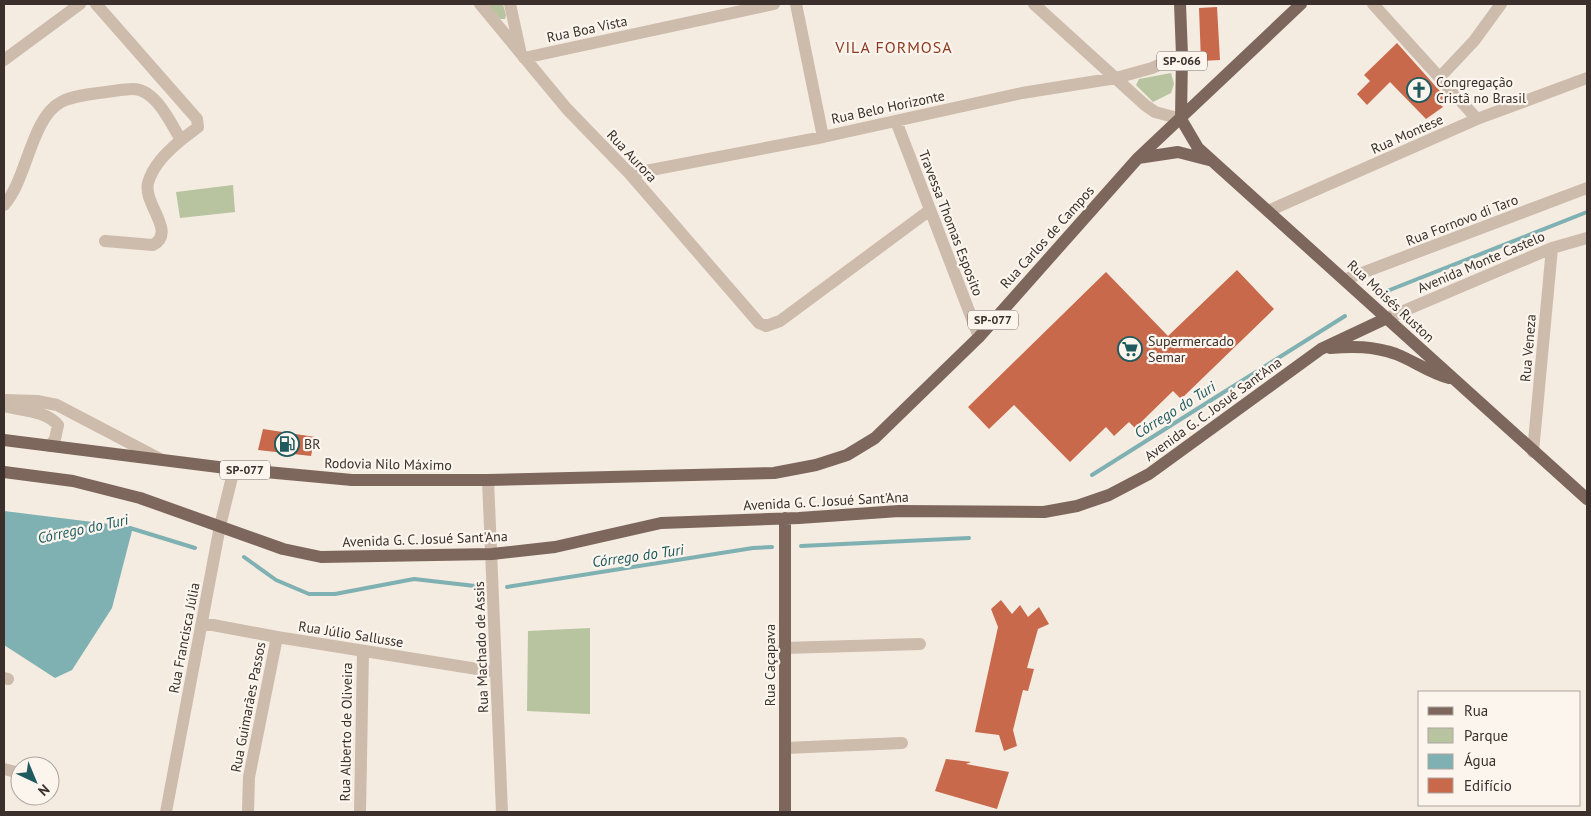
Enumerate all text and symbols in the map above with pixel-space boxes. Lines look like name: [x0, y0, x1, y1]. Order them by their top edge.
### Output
street label: Rua Boa Vista: [545, 12, 629, 46]
district label: VILA FORMOSA: [834, 37, 953, 57]
road number: SP-066: [1157, 51, 1207, 70]
place label: Congregação Cristã no Brasil: [1436, 73, 1526, 107]
church icon: Congregação Cristã no Brasil: [1406, 77, 1432, 103]
street label: Rua Belo Horizonte: [830, 86, 946, 128]
street label: Rua Montese: [1368, 110, 1446, 158]
street label: Rua Aurora: [603, 126, 661, 186]
street label: Travessa Thomas Esposito: [915, 147, 987, 299]
street label: Rua Carlos de Campos: [996, 182, 1098, 292]
street label: Rua Fornovo di Taro: [1403, 190, 1521, 250]
street label: Avenida Monte Castelo: [1415, 227, 1547, 297]
street label: Rua Moisés Ruston: [1344, 256, 1438, 346]
road number: SP-077: [968, 310, 1018, 330]
street label: Rua Veneza: [1516, 313, 1540, 383]
place label: Supermercado Semar: [1148, 332, 1234, 366]
supermarket icon: Supermercado Semar: [1117, 336, 1143, 362]
street label: Avenida G. C. Josué Sant'Ana: [1141, 353, 1285, 465]
water label: Córrego do Turi: [1131, 376, 1220, 442]
fuel station icon: BR: [274, 431, 300, 457]
place label: BR: [304, 435, 321, 453]
street label: Rodovia Nilo Máximo: [324, 454, 452, 474]
road number: SP-077: [220, 460, 270, 480]
street label: Avenida G. C. Josué Sant'Ana: [743, 488, 909, 514]
water label: Córrego do Turi: [36, 509, 131, 547]
street label: Avenida G. C. Josué Sant'Ana: [342, 527, 508, 551]
water label: Córrego do Turi: [591, 540, 686, 571]
street label: Rua Francisca Júlia: [164, 581, 204, 695]
street label: Rua Machado de Assis: [470, 581, 492, 713]
street label: Rua Júlio Sallusse: [297, 617, 405, 651]
street label: Rua Caçapava: [761, 624, 779, 706]
street label: Rua Guimarães Passos: [227, 640, 269, 774]
street label: Rua Alberto de Oliveira: [336, 662, 356, 802]
legend: [1418, 691, 1581, 806]
text: Rua: [1464, 701, 1488, 720]
text: Parque: [1464, 726, 1508, 745]
text: Água: [1464, 751, 1496, 770]
north arrow: [10, 756, 60, 806]
text: Edifício: [1464, 776, 1512, 795]
text: N: [34, 781, 54, 800]

